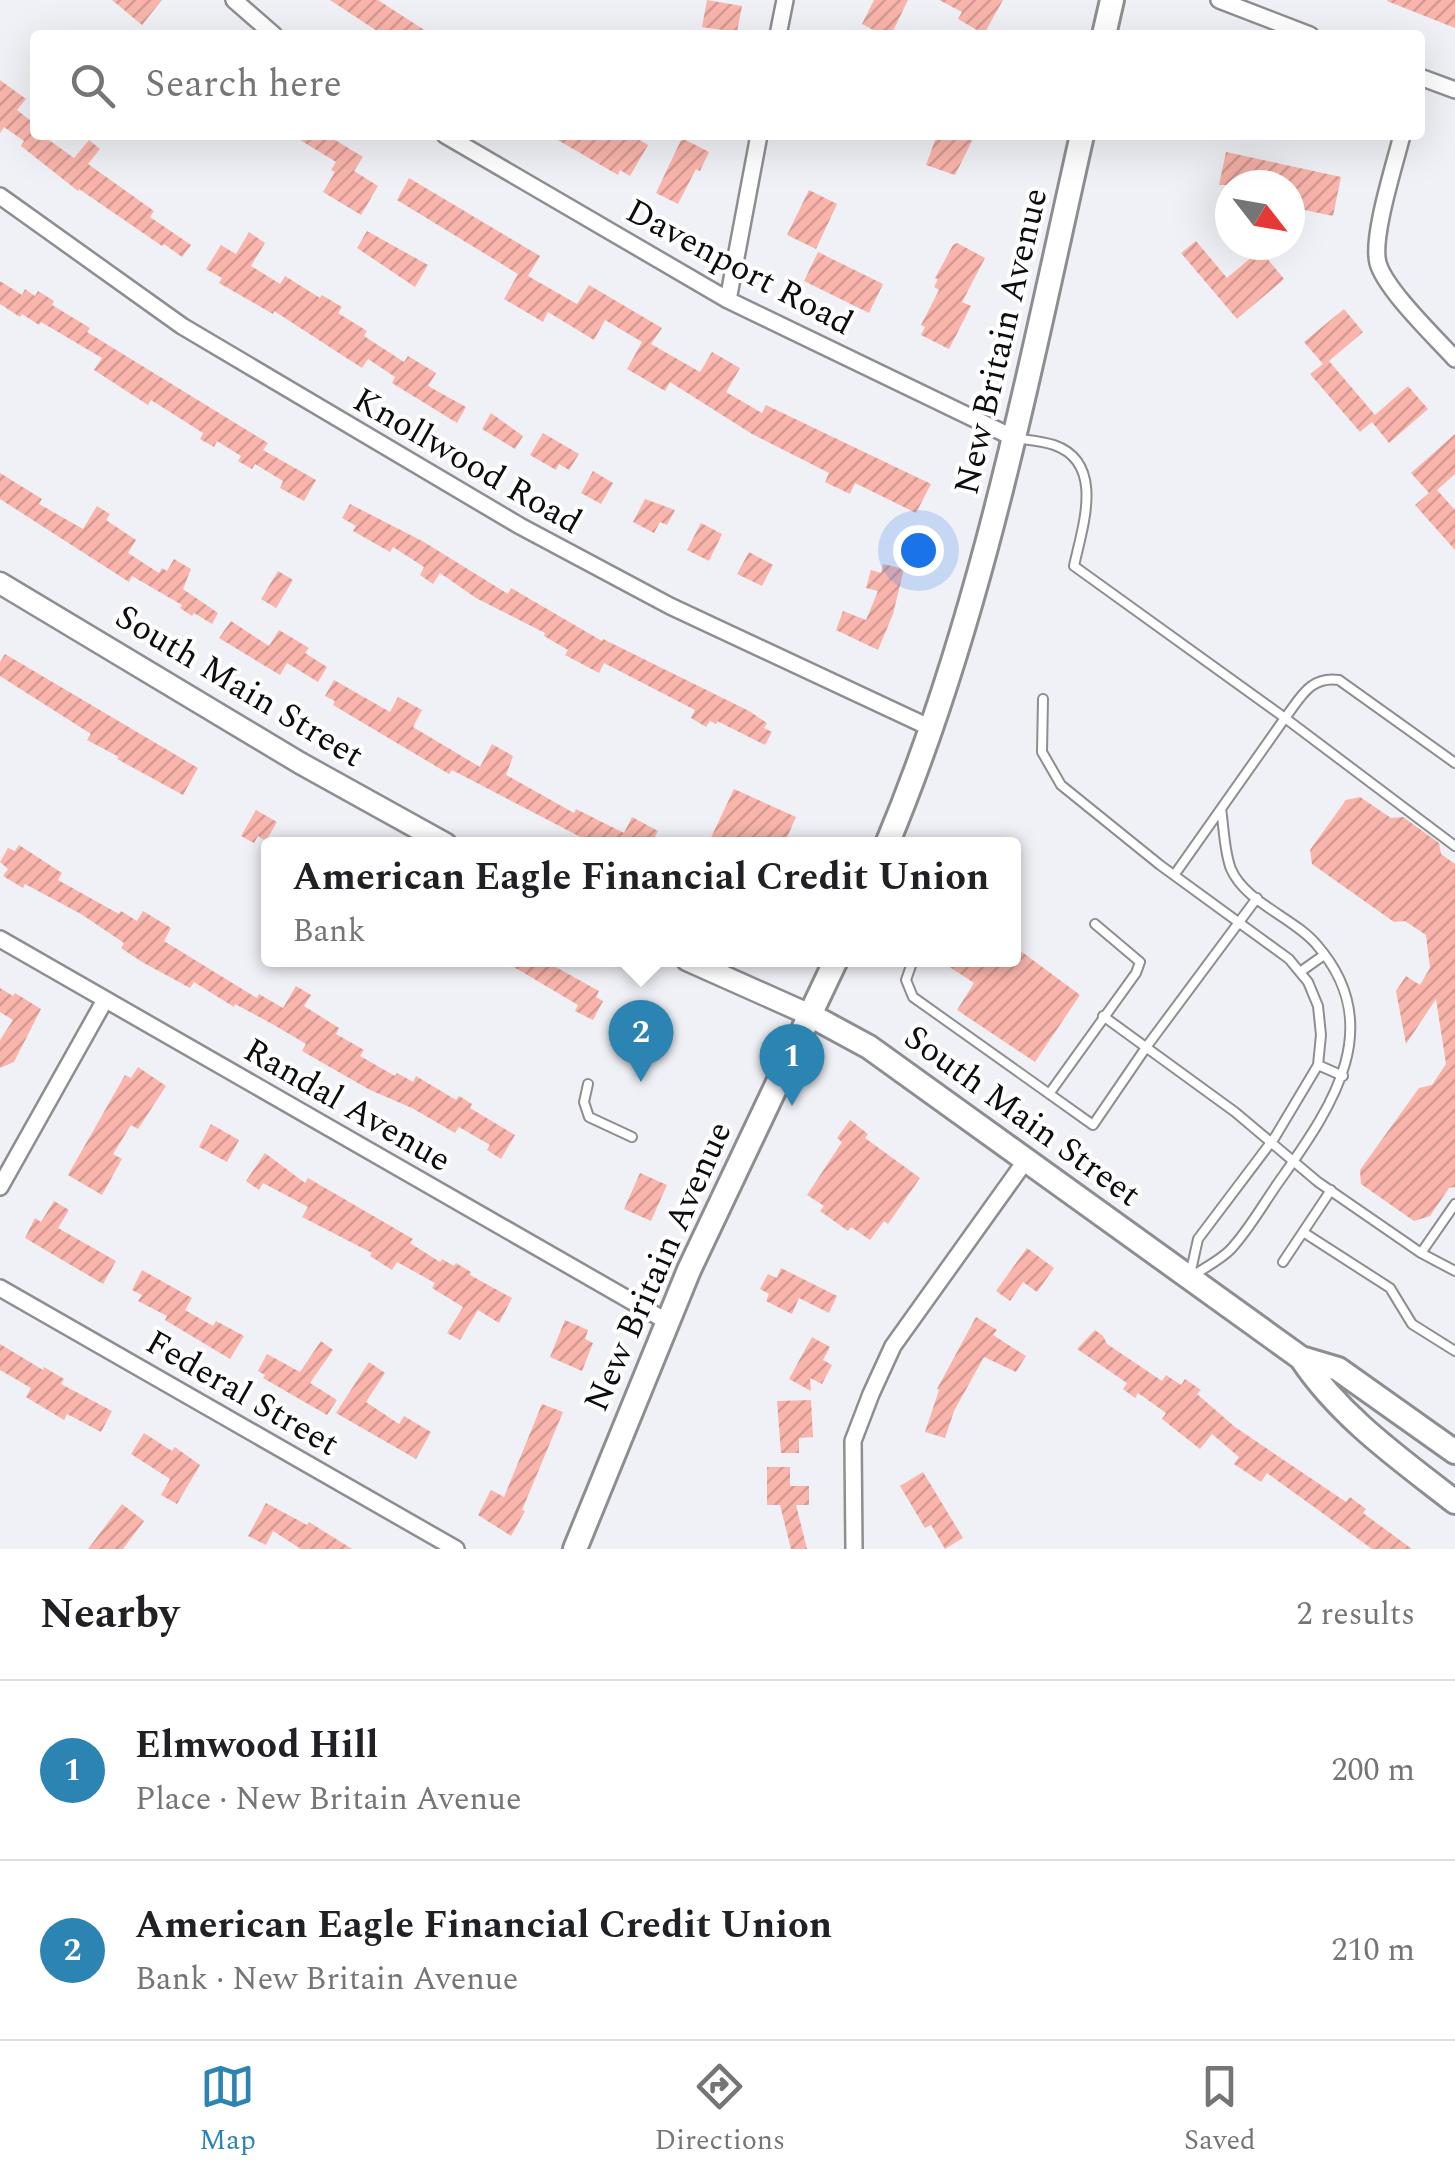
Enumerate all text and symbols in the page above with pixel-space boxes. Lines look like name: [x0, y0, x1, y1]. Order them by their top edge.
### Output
search box: [30, 30, 1425, 140]
text: Search here: [145, 56, 342, 114]
icon: search: [65, 58, 120, 113]
north arrow: [1215, 170, 1305, 260]
street label: New Britain Avenue: [940, 183, 1062, 500]
street label: Davenport Road: [616, 185, 863, 350]
street label: Knollwood Road: [343, 374, 592, 548]
your location: [893, 525, 944, 576]
street label: South Main Street: [105, 591, 374, 782]
popup: [261, 837, 1021, 967]
text: American Eagle Financial Credit Union: [292, 849, 990, 907]
text: Bank: [292, 907, 366, 956]
pin: 2: [608, 1000, 674, 1082]
street label: South Main Street: [892, 1012, 1152, 1221]
street label: Randal Avenue: [234, 1024, 461, 1186]
pin: 1: [760, 1024, 824, 1106]
street label: New Britain Avenue: [571, 1113, 746, 1420]
street label: Federal Street: [135, 1316, 349, 1470]
text: Nearby: [40, 1583, 179, 1646]
text: 2 results: [1296, 1590, 1415, 1639]
text: Elmwood Hill: [135, 1717, 379, 1775]
text: 1: [64, 1746, 81, 1795]
text: 200 m: [1331, 1746, 1415, 1795]
text: Place · New Britain Avenue: [135, 1775, 521, 1824]
text: American Eagle Financial Credit Union: [135, 1897, 832, 1955]
text: 2: [64, 1926, 81, 1975]
text: 210 m: [1331, 1926, 1415, 1975]
text: Bank · New Britain Avenue: [135, 1955, 518, 2004]
tab: Map: [199, 2059, 256, 2162]
tab: Directions: [654, 2059, 785, 2162]
tab: Saved: [1184, 2059, 1256, 2162]

